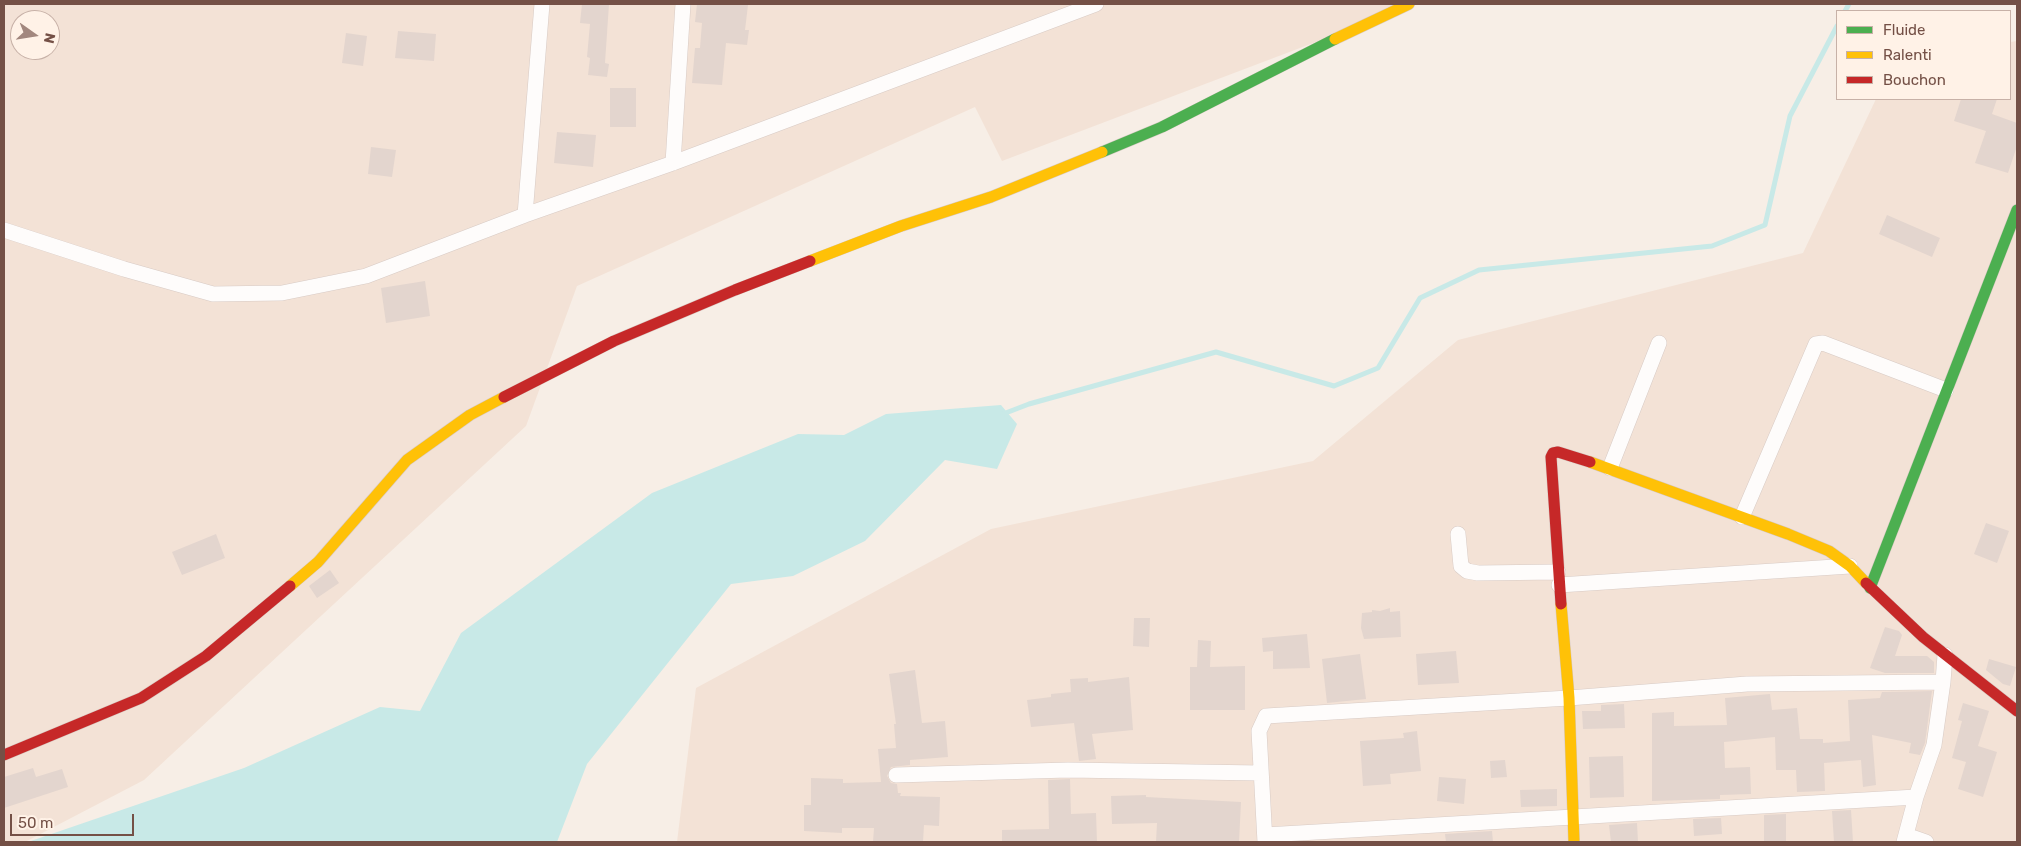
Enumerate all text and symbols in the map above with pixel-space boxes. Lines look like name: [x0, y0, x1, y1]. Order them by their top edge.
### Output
north arrow: [10, 10, 60, 60]
legend: [1836, 10, 2011, 100]
text: Fluide: [1883, 21, 1925, 39]
text: N: [40, 31, 59, 45]
text: Ralenti: [1883, 46, 1932, 64]
text: Bouchon: [1883, 71, 1946, 89]
scale bar: [12, 804, 136, 836]
text: 50 m: [18, 814, 53, 832]

